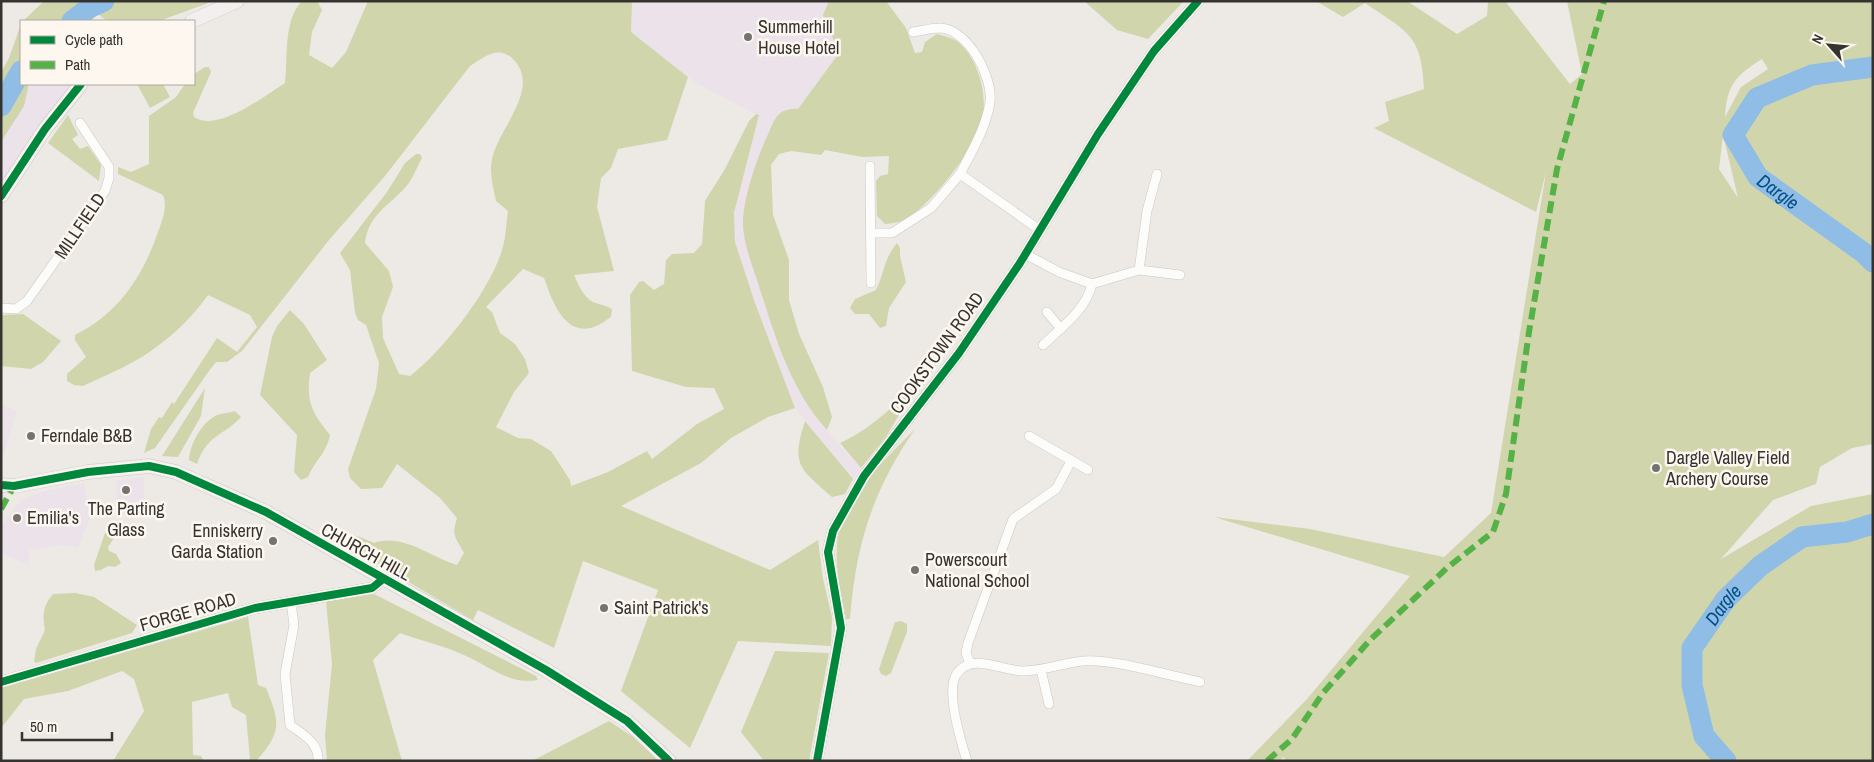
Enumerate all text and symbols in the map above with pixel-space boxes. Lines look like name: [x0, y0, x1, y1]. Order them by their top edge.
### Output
place label: Summerhill House Hotel: [758, 14, 839, 60]
legend: [20, 20, 195, 85]
north arrow: [1804, 20, 1854, 70]
text: Cycle path: [65, 29, 123, 50]
marker: Summerhill House Hotel: [742, 31, 754, 43]
text: N: [1808, 31, 1827, 47]
text: Path: [65, 54, 90, 75]
water label: Dargle: [1752, 168, 1804, 215]
street label: MILLFIELD: [48, 188, 111, 264]
street label: COOKSTOWN ROAD: [884, 287, 989, 419]
place label: Ferndale B&B: [41, 423, 132, 448]
marker: Ferndale B&B: [25, 430, 37, 442]
place label: Dargle Valley Field Archery Course: [1665, 445, 1790, 491]
marker: Dargle Valley Field Archery Course: [1650, 462, 1662, 474]
marker: The Parting Glass: [120, 484, 132, 496]
place label: The Parting Glass: [87, 496, 165, 542]
place label: Emilia's: [27, 505, 79, 530]
marker: Emilia's: [11, 512, 23, 524]
street label: CHURCH HILL: [317, 517, 416, 587]
place label: Enniskerry Garda Station: [171, 518, 264, 564]
marker: Enniskerry Garda Station: [267, 535, 279, 547]
place label: Powerscourt National School: [925, 547, 1029, 593]
marker: Powerscourt National School: [909, 564, 921, 576]
water label: Dargle: [1699, 578, 1747, 630]
street label: FORGE ROAD: [137, 586, 239, 637]
place label: Saint Patrick's: [614, 595, 709, 620]
marker: Saint Patrick's: [598, 602, 610, 614]
scale bar: [22, 710, 112, 742]
text: 50 m: [30, 716, 57, 737]

